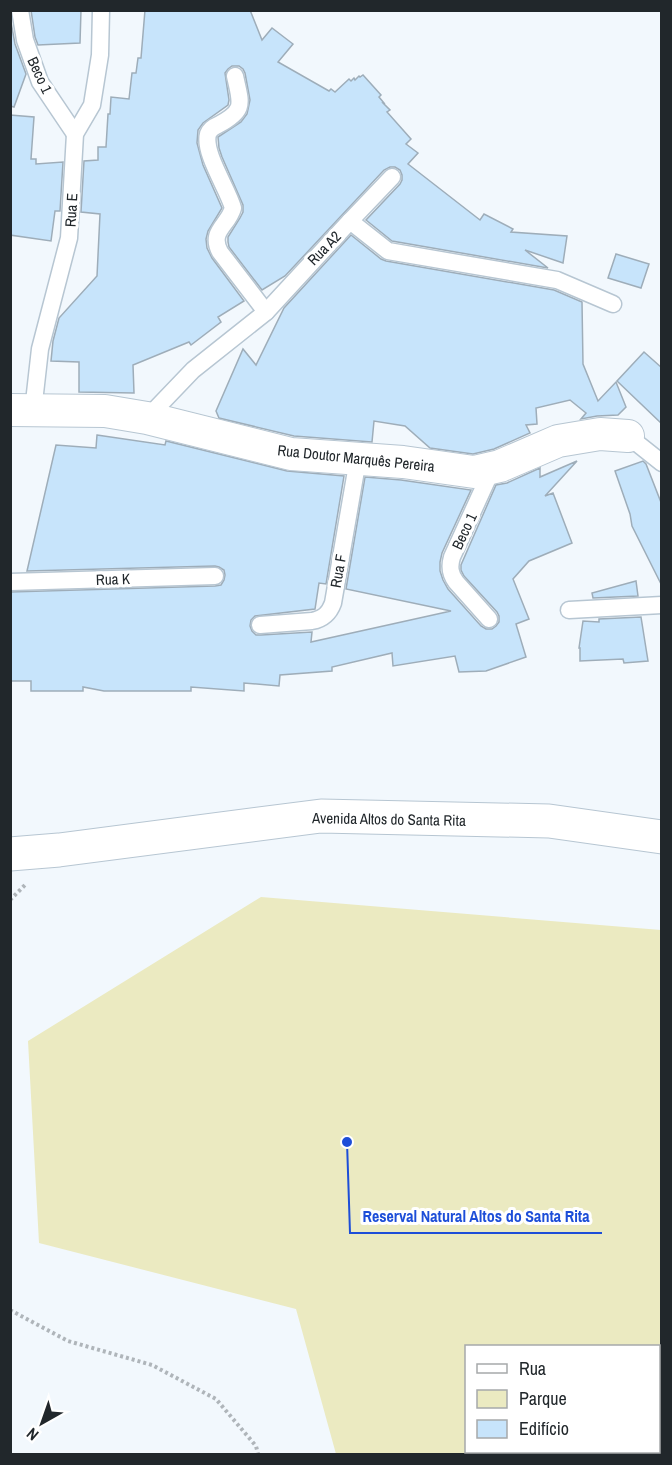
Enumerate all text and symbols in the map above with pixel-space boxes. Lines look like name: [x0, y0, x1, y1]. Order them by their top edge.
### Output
street label: Beco 1: [22, 53, 58, 97]
street label: Rua E: [60, 192, 82, 228]
street label: Rua A2: [302, 226, 346, 270]
street label: Rua Doutor Marquês Pereira: [276, 439, 436, 477]
street label: Beco 1: [446, 509, 482, 553]
street label: Rua F: [325, 553, 351, 589]
street label: Rua K: [96, 568, 131, 590]
street label: Avenida Altos do Santa Rita: [311, 807, 466, 831]
callout: Reserval Natural Altos do Santa Rita: [350, 1199, 602, 1233]
text: Reserval Natural Altos do Santa Rita: [362, 1205, 590, 1227]
legend: [465, 1345, 660, 1453]
text: Rua: [519, 1356, 546, 1381]
text: Parque: [519, 1386, 567, 1411]
north arrow: [12, 1393, 72, 1453]
text: Edifício: [519, 1416, 569, 1441]
text: N: [22, 1423, 43, 1446]

